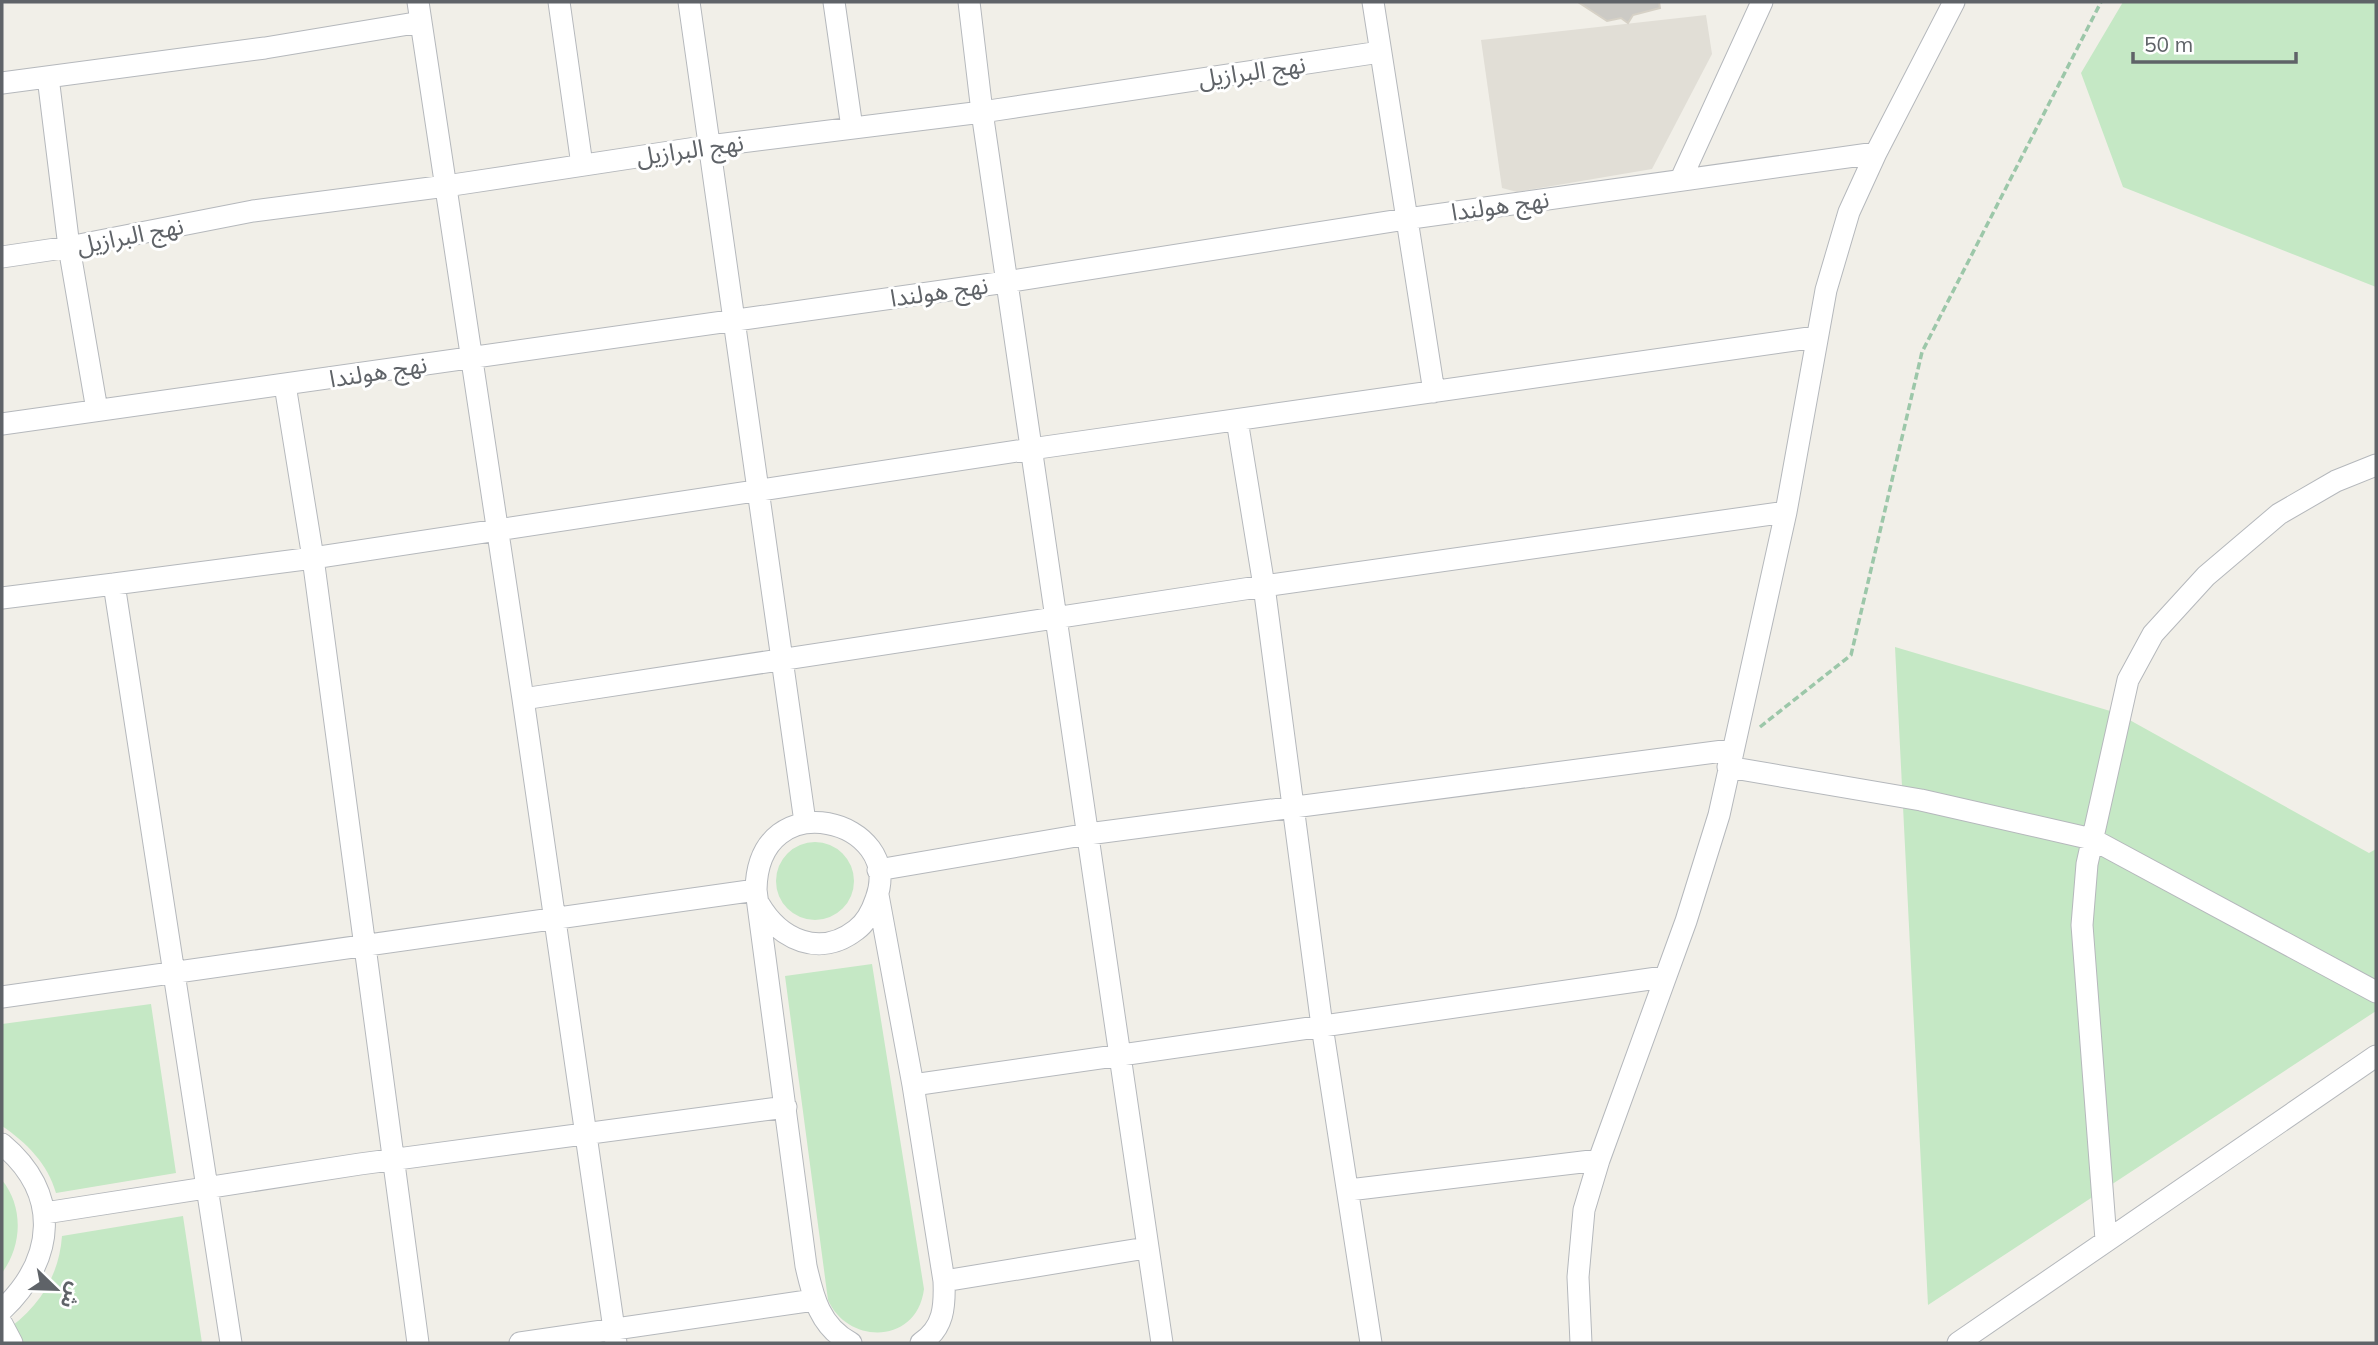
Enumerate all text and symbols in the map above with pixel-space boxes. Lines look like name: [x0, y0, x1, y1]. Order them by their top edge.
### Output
scale bar: [2133, 21, 2296, 65]
text: 50 m: [2144, 31, 2193, 57]
street label: نهج البرازيل: [1196, 49, 1308, 96]
street label: نهج البرازيل: [634, 127, 746, 174]
street label: نهج هولندا: [1449, 183, 1551, 230]
street label: نهج البرازيل: [74, 210, 186, 263]
street label: نهج هولندا: [888, 269, 990, 316]
street label: نهج هولندا: [327, 348, 429, 396]
north arrow: [21, 1254, 91, 1324]
text: ش: [56, 1279, 88, 1312]

